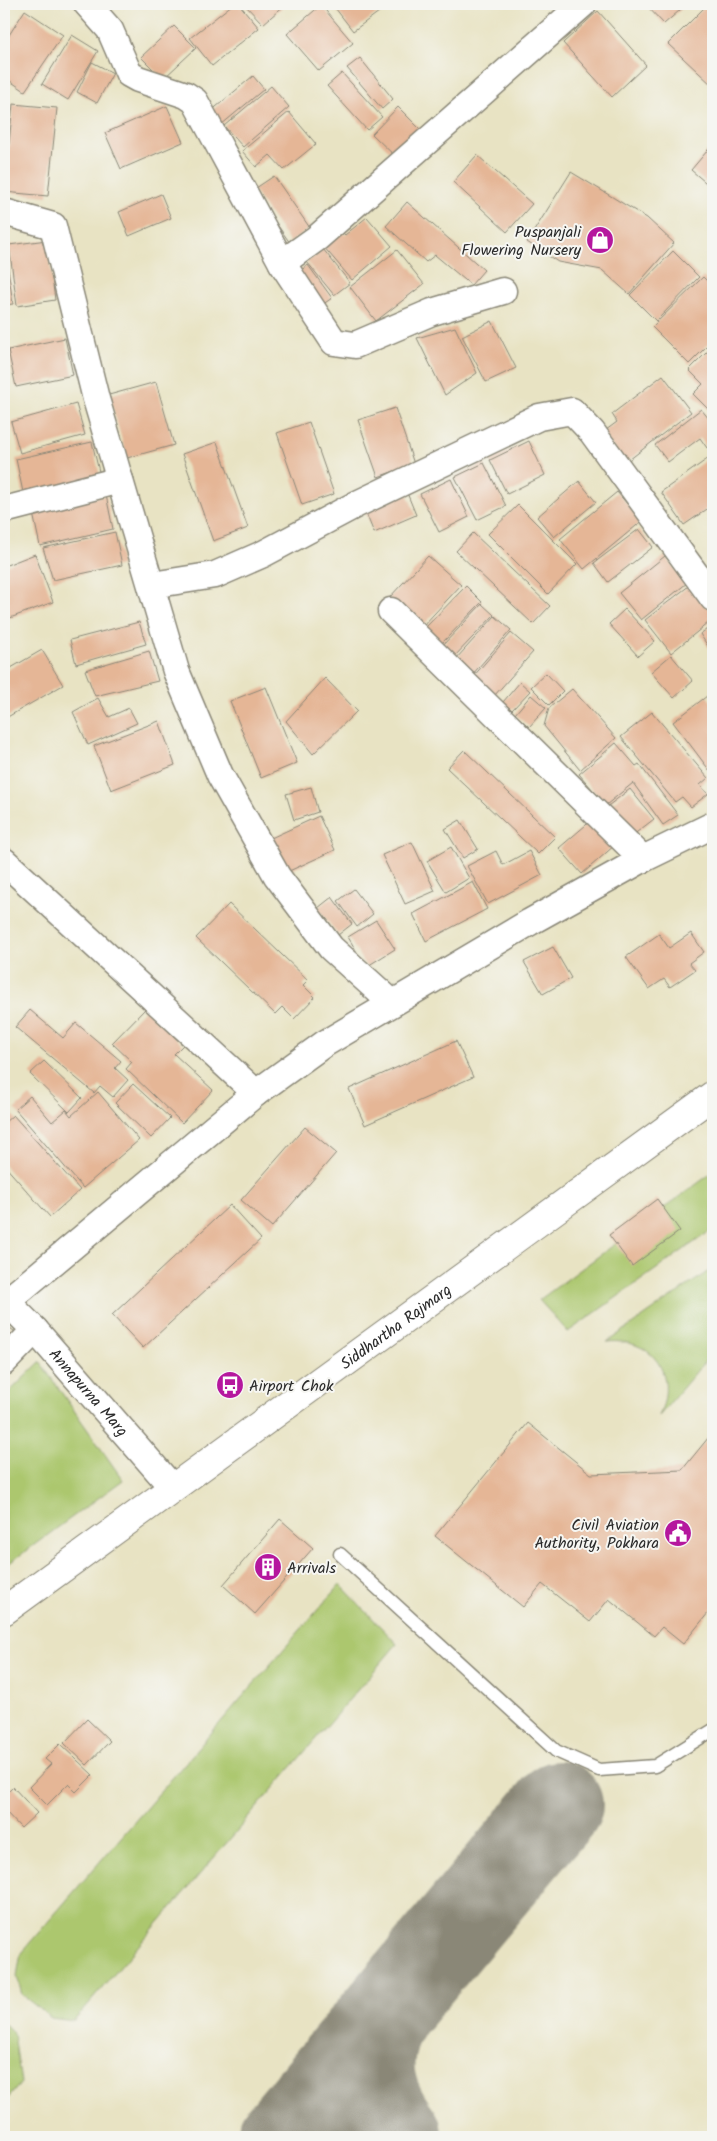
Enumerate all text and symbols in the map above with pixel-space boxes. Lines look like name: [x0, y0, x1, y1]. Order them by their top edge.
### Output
place label: Puspanjali Flowering Nursery: [461, 220, 582, 263]
shop icon: Puspanjali Flowering Nursery: [585, 225, 615, 255]
street label: Siddhartha Rajmarg: [335, 1278, 457, 1377]
street label: Annapurna Marg: [42, 1343, 134, 1443]
bus stop icon: Airport Chok: [215, 1370, 245, 1400]
place label: Airport Chok: [249, 1374, 334, 1399]
place label: Civil Aviation Authority, Pokhara: [534, 1513, 659, 1556]
public building icon: Civil Aviation Authority, Pokhara: [663, 1518, 693, 1548]
building icon: Arrivals: [253, 1552, 283, 1582]
place label: Arrivals: [287, 1556, 336, 1581]

